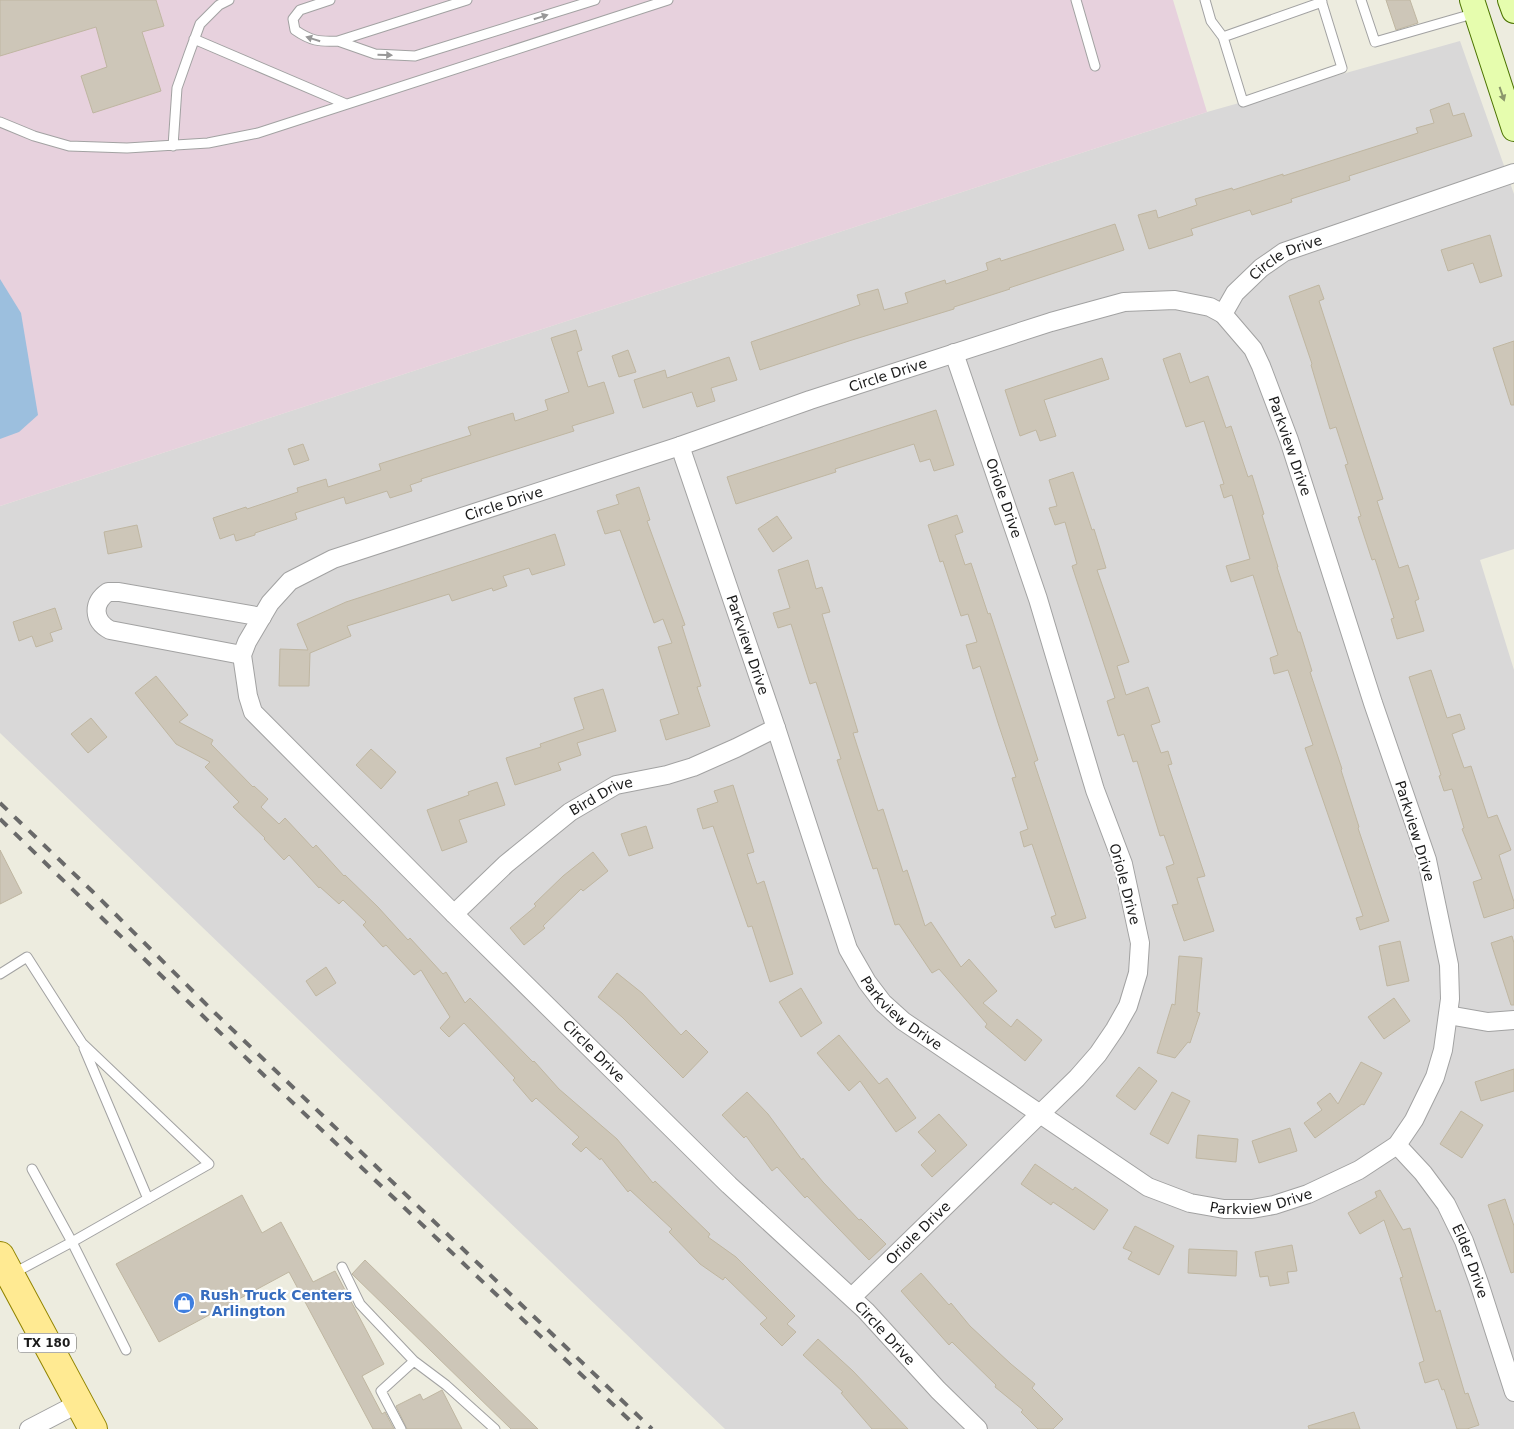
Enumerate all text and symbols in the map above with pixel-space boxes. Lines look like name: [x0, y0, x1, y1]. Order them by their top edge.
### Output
one-way arrow: [534, 12, 549, 20]
one-way arrow: [305, 35, 320, 43]
one-way arrow: [377, 51, 393, 59]
one-way arrow: [1498, 87, 1506, 102]
street label: Circle Drive: [1246, 232, 1324, 283]
street label: Circle Drive: [847, 355, 929, 395]
street label: Parkview Drive: [1265, 394, 1315, 498]
street label: Oriole Drive: [983, 456, 1025, 540]
street label: Circle Drive: [463, 483, 545, 524]
street label: Parkview Drive: [723, 593, 772, 697]
street label: Bird Drive: [566, 774, 634, 819]
street label: Parkview Drive: [1392, 779, 1438, 883]
street label: Oriole Drive: [1106, 842, 1144, 926]
street label: Parkview Drive: [857, 973, 945, 1053]
street label: Circle Drive: [560, 1017, 628, 1085]
street label: Parkview Drive: [1209, 1185, 1314, 1217]
street label: Oriole Drive: [882, 1198, 953, 1268]
street label: Elder Drive: [1449, 1221, 1491, 1300]
place label: Rush Truck Centers – Arlington: [200, 1287, 352, 1319]
shop icon: Rush Truck Centers – Arlington: [172, 1291, 196, 1315]
street label: Circle Drive: [851, 1298, 919, 1368]
road number: TX 180: [18, 1334, 76, 1352]

